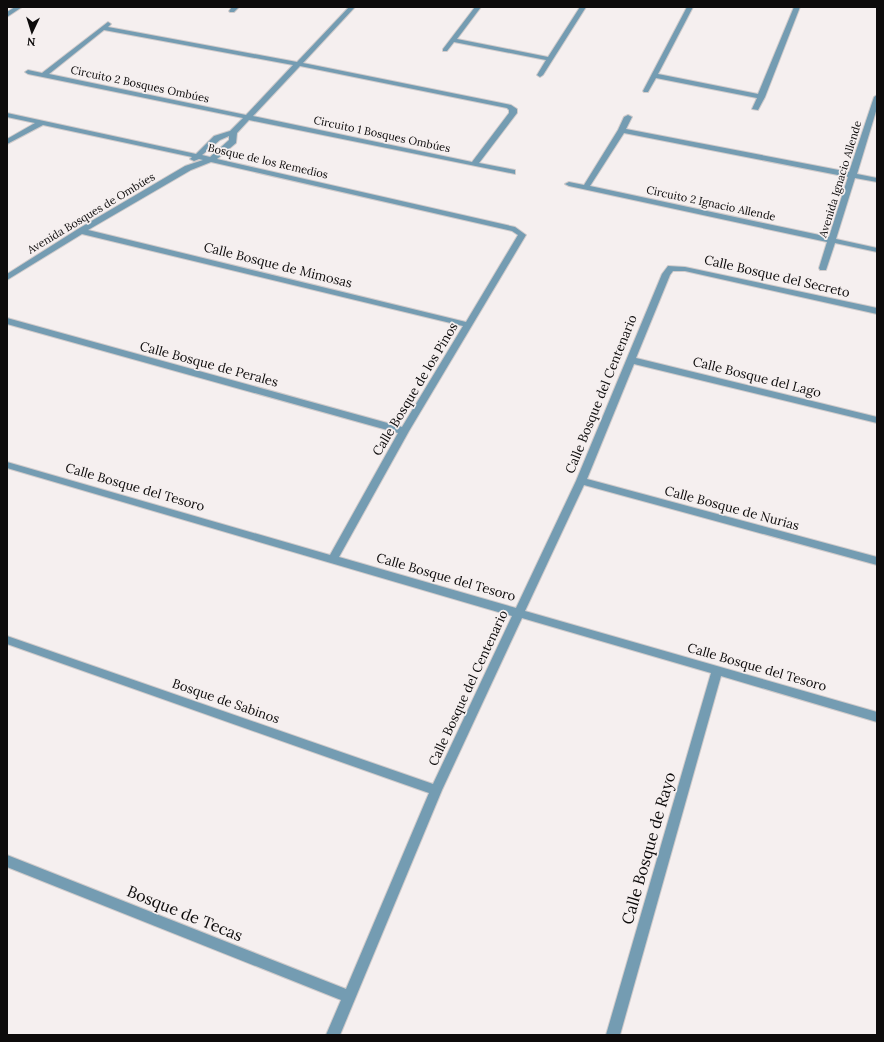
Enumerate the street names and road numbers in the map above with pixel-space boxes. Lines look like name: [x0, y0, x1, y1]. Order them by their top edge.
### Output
street label: Circuito 2 Bosques Ombúes: [69, 62, 211, 106]
street label: Circuito 1 Bosques Ombúes: [312, 113, 452, 155]
street label: Avenida Ignacio Allende: [815, 119, 864, 240]
street label: Bosque de los Remedios: [207, 140, 329, 182]
street label: Avenida Bosques de Ombúes: [24, 169, 157, 257]
street label: Circuito 2 Ignacio Allende: [645, 182, 777, 224]
street label: Calle Bosque de Mimosas: [202, 238, 354, 292]
street label: Calle Bosque del Secreto: [703, 251, 852, 301]
street label: Calle Bosque del Centenario: [561, 312, 641, 476]
street label: Calle Bosque de los Pinos: [368, 319, 462, 459]
street label: Calle Bosque de Perales: [138, 337, 280, 391]
street label: Calle Bosque del Lago: [691, 353, 823, 401]
street label: Calle Bosque del Tesoro: [63, 459, 207, 515]
street label: Calle Bosque de Nurias: [663, 482, 801, 534]
street label: Calle Bosque del Tesoro: [374, 549, 518, 605]
street label: Calle Bosque del Centenario: [424, 607, 512, 769]
street label: Calle Bosque del Tesoro: [685, 639, 829, 695]
street label: Bosque de Sabinos: [170, 675, 282, 727]
street label: Calle Bosque de Rayo: [617, 769, 679, 927]
street label: Bosque de Tecas: [124, 881, 246, 945]

